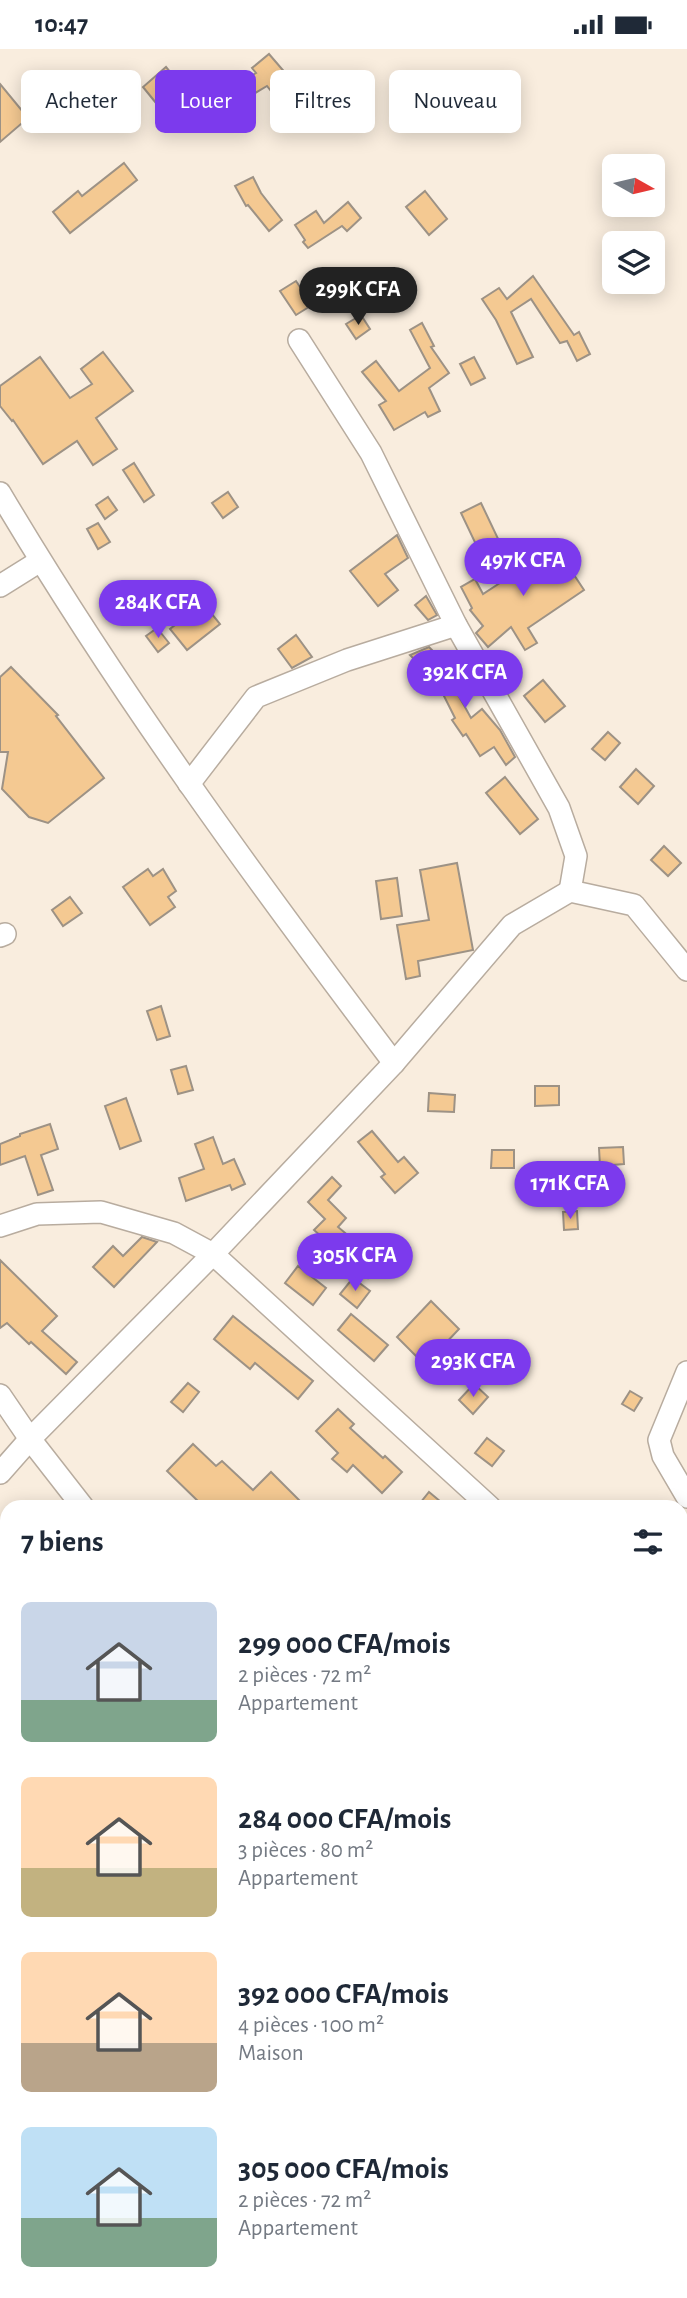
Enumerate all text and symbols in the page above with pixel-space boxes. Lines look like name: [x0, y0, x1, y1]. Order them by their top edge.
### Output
text: 10:47: [35, 11, 88, 37]
chip: Acheter: [21, 70, 141, 133]
chip: Louer: [155, 70, 256, 133]
chip: Filtres: [270, 70, 375, 133]
chip: Nouveau: [389, 70, 521, 133]
north arrow: [602, 154, 665, 217]
map controls: [602, 154, 665, 294]
button: layers: [602, 231, 665, 294]
pin: 299K CFA: [286, 267, 430, 327]
text: 299K CFA: [315, 278, 401, 301]
pin: 497K CFA: [451, 539, 595, 598]
text: 497K CFA: [480, 549, 566, 572]
pin: 284K CFA: [86, 581, 230, 640]
text: 284K CFA: [115, 591, 201, 614]
pin: 392K CFA: [393, 651, 537, 710]
text: 392K CFA: [423, 661, 507, 684]
pin: 171K CFA: [498, 1161, 642, 1221]
text: 171K CFA: [530, 1172, 610, 1195]
pin: 305K CFA: [283, 1233, 427, 1293]
text: 305K CFA: [313, 1244, 397, 1267]
pin: 293K CFA: [401, 1339, 545, 1399]
text: 293K CFA: [431, 1350, 515, 1373]
icon: filters: [629, 1523, 667, 1561]
text: 7 biens: [21, 1527, 104, 1557]
text: 299 000 CFA/mois: [238, 1629, 450, 1659]
icon: home: [77, 1630, 161, 1714]
text: 2 pièces · 72 m²: [238, 1664, 371, 1687]
text: Appartement: [238, 1692, 358, 1715]
text: 284 000 CFA/mois: [238, 1804, 451, 1834]
icon: home: [77, 1805, 161, 1889]
text: 3 pièces · 80 m²: [238, 1839, 373, 1862]
text: Appartement: [238, 1867, 358, 1890]
text: 392 000 CFA/mois: [238, 1979, 449, 2009]
icon: home: [77, 1980, 161, 2064]
text: 4 pièces · 100 m²: [238, 2014, 384, 2037]
text: Maison: [238, 2042, 304, 2065]
text: 305 000 CFA/mois: [238, 2154, 449, 2184]
icon: home: [77, 2155, 161, 2239]
text: 2 pièces · 72 m²: [238, 2189, 371, 2212]
text: Appartement: [238, 2217, 358, 2240]

